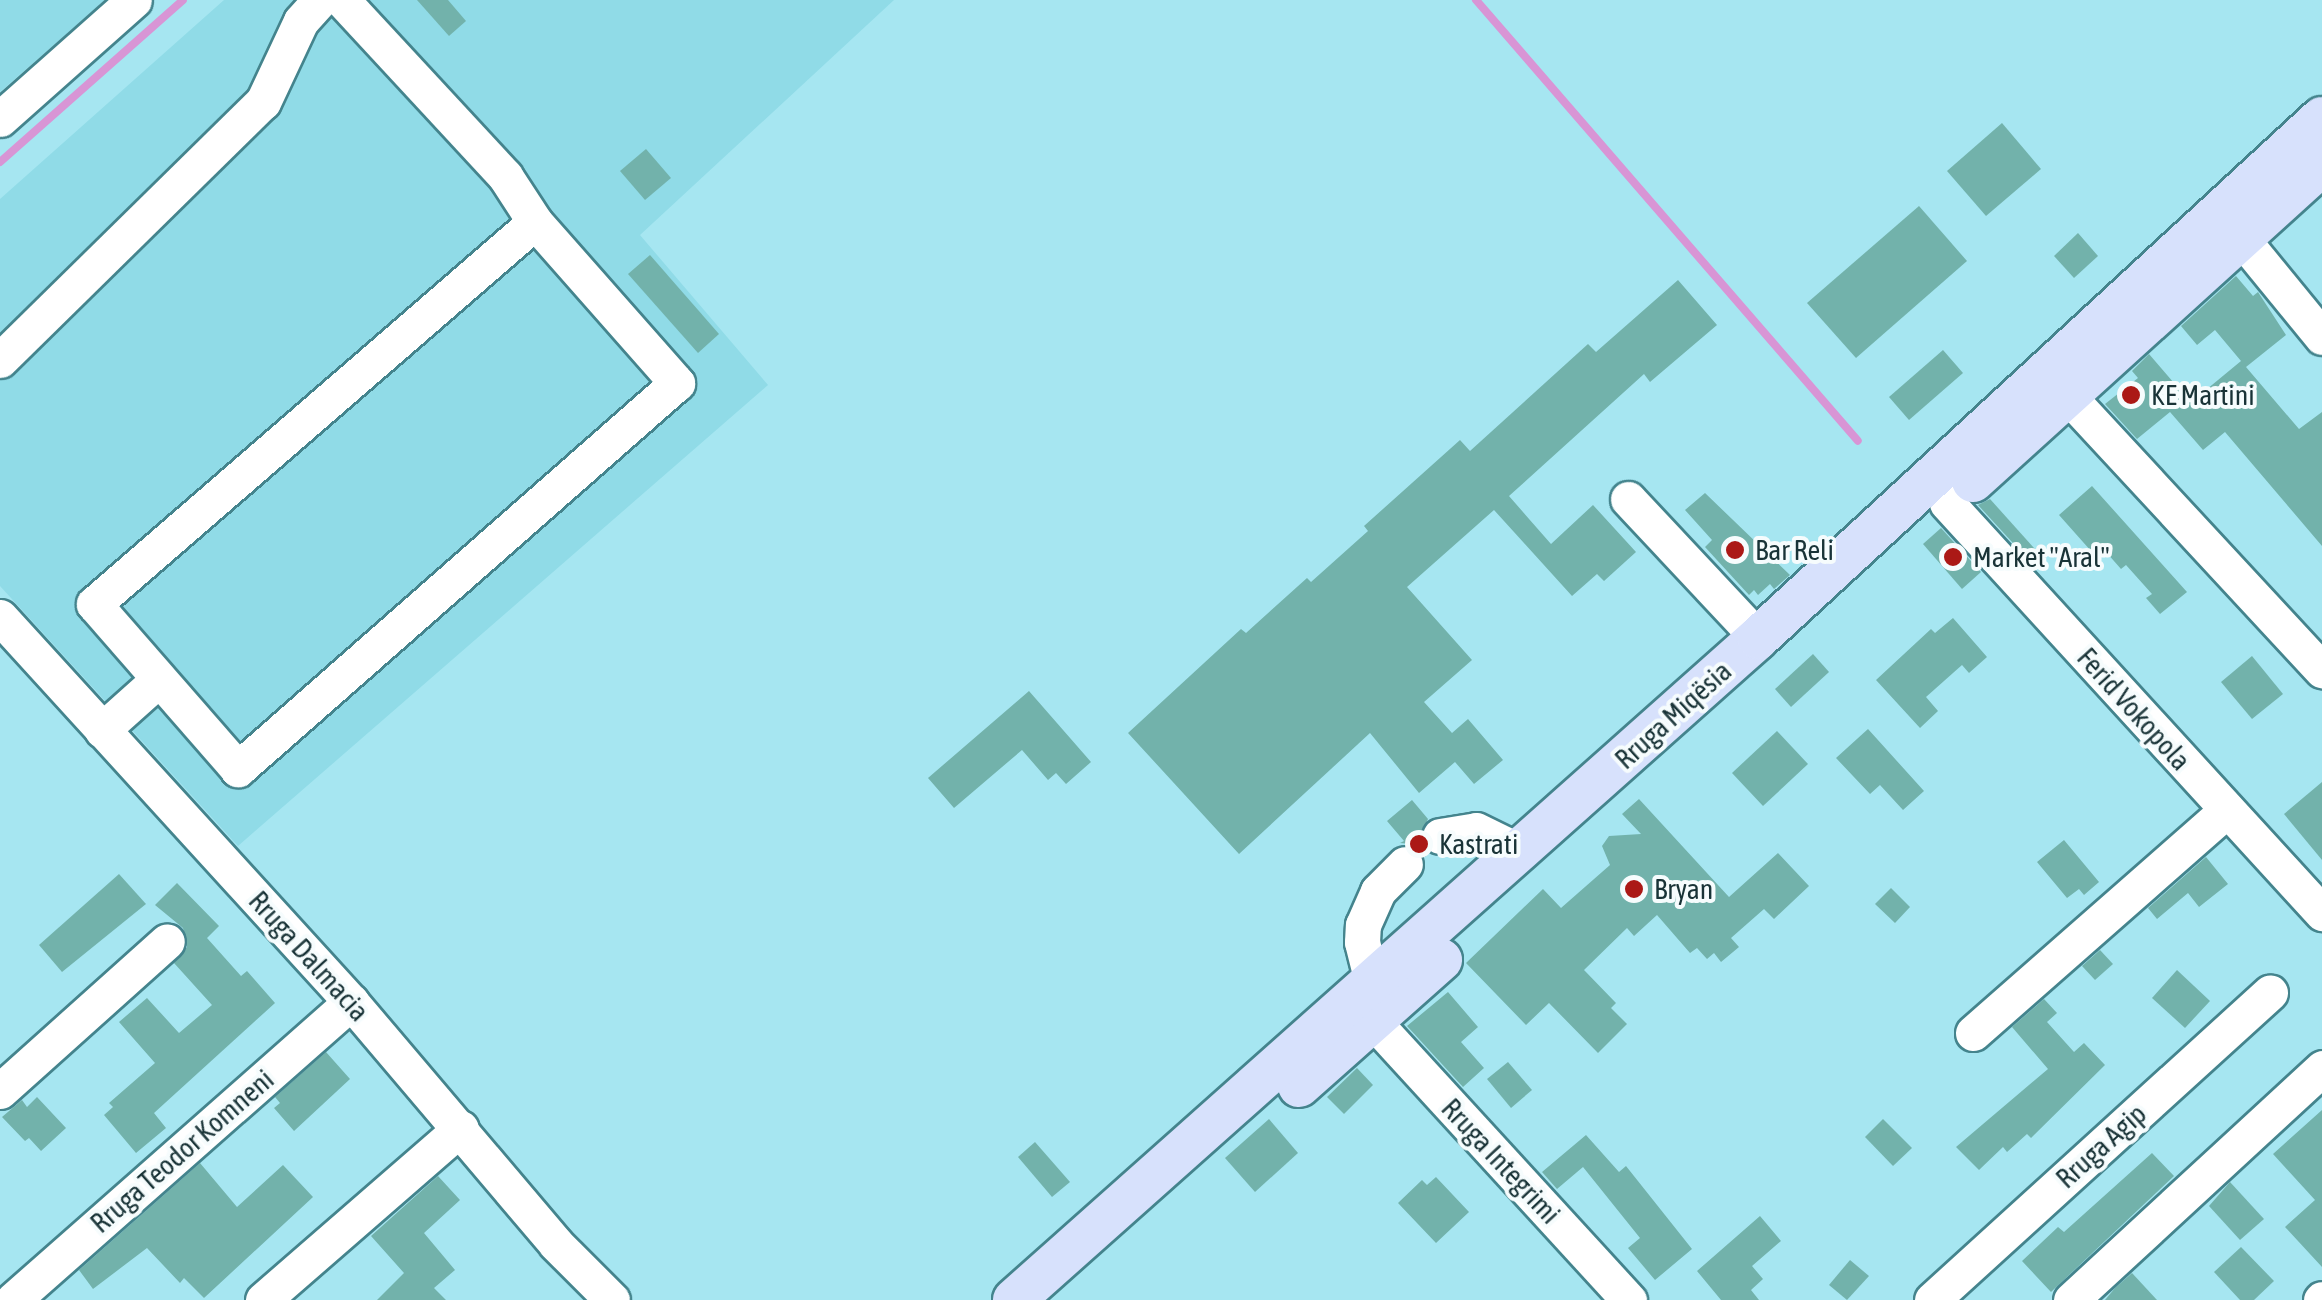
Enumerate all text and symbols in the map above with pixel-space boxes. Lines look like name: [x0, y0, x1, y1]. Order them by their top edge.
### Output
place label: KE Martini: [2151, 378, 2255, 412]
marker: KE Martini: [2120, 384, 2142, 406]
place label: Bar Reli: [1755, 533, 1834, 567]
marker: Bar Reli: [1724, 539, 1746, 561]
place label: Market "Aral": [1973, 540, 2110, 574]
marker: Market "Aral": [1942, 546, 1964, 568]
street label: Ferid Vokopola: [2070, 641, 2198, 777]
street label: Rruga Miqësia: [1608, 654, 1738, 776]
place label: Kastrati: [1439, 827, 1518, 861]
marker: Kastrati: [1408, 833, 1430, 855]
place label: Bryan: [1654, 872, 1713, 906]
marker: Bryan: [1623, 878, 1645, 900]
street label: Rruga Dalmacia: [242, 884, 376, 1028]
street label: Rruga Teodor Komneni: [84, 1062, 280, 1240]
street label: Rruga Integrimi: [1435, 1092, 1567, 1230]
street label: Rruga Agip: [2049, 1097, 2153, 1195]

